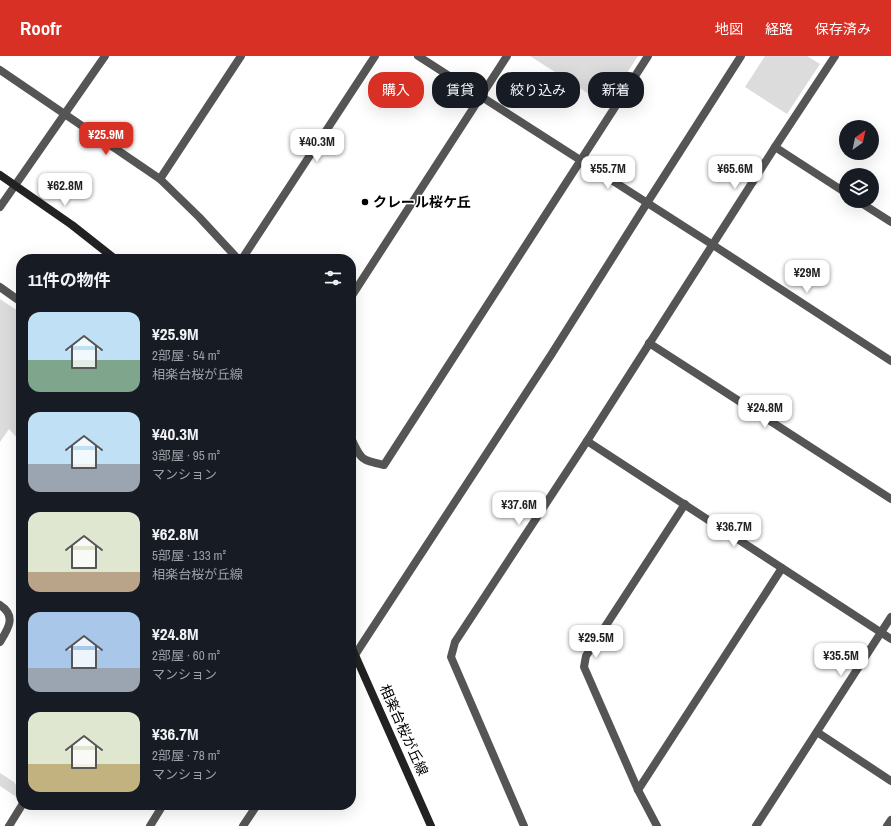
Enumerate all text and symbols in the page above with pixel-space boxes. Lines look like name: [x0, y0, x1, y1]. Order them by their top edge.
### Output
text: Roofr: [20, 15, 62, 41]
text: 地図: [715, 20, 743, 38]
text: 経路: [765, 20, 793, 38]
text: 保存済み: [815, 20, 871, 38]
chip: 購入: [368, 72, 424, 108]
chip: 賃貸: [432, 72, 488, 108]
chip: 絞り込み: [496, 72, 580, 108]
chip: 新着: [588, 72, 644, 108]
north arrow: [839, 120, 879, 160]
map controls: [839, 120, 879, 208]
pin: ¥25.9M: [73, 122, 139, 156]
text: ¥25.9M: [88, 126, 124, 143]
pin: ¥40.3M: [284, 129, 350, 163]
text: ¥40.3M: [299, 133, 335, 150]
pin: ¥55.7M: [575, 156, 641, 190]
pin: ¥65.6M: [702, 156, 768, 190]
text: ¥55.7M: [590, 160, 626, 177]
text: ¥65.6M: [717, 160, 753, 177]
button: layers: [839, 168, 879, 208]
pin: ¥62.8M: [32, 173, 98, 207]
text: ¥62.8M: [47, 177, 83, 194]
place label: クレール桜ケ丘: [373, 193, 471, 211]
marker: クレール桜ケ丘: [360, 197, 370, 207]
pin: ¥29M: [783, 260, 831, 294]
text: ¥29M: [794, 264, 820, 281]
icon: filters: [322, 267, 344, 289]
text: 11件の物件: [28, 268, 111, 291]
text: ¥25.9M: [152, 322, 199, 345]
icon: home: [60, 328, 108, 376]
text: 2部屋 · 54 m²: [152, 347, 220, 364]
text: 相楽台桜が丘線: [152, 366, 243, 383]
pin: ¥24.8M: [732, 395, 798, 429]
text: ¥24.8M: [747, 399, 783, 416]
text: ¥40.3M: [152, 422, 199, 445]
icon: home: [60, 428, 108, 476]
text: 3部屋 · 95 m²: [152, 447, 220, 464]
text: マンション: [152, 466, 217, 483]
pin: ¥37.6M: [486, 492, 552, 526]
text: ¥37.6M: [501, 496, 537, 513]
pin: ¥36.7M: [701, 514, 767, 548]
text: ¥36.7M: [716, 518, 752, 535]
text: ¥62.8M: [152, 522, 199, 545]
icon: home: [60, 528, 108, 576]
text: 5部屋 · 133 m²: [152, 547, 226, 564]
text: 相楽台桜が丘線: [152, 566, 243, 583]
text: ¥24.8M: [152, 622, 199, 645]
pin: ¥29.5M: [563, 625, 629, 659]
icon: home: [60, 628, 108, 676]
text: ¥29.5M: [578, 629, 614, 646]
pin: ¥35.5M: [808, 643, 874, 677]
text: 2部屋 · 60 m²: [152, 647, 220, 664]
text: ¥35.5M: [823, 647, 859, 664]
text: マンション: [152, 666, 217, 683]
street label: 相楽台桜が丘線: [376, 682, 432, 778]
text: ¥36.7M: [152, 722, 199, 745]
icon: home: [60, 728, 108, 776]
text: 2部屋 · 78 m²: [152, 747, 220, 764]
text: マンション: [152, 766, 217, 783]

